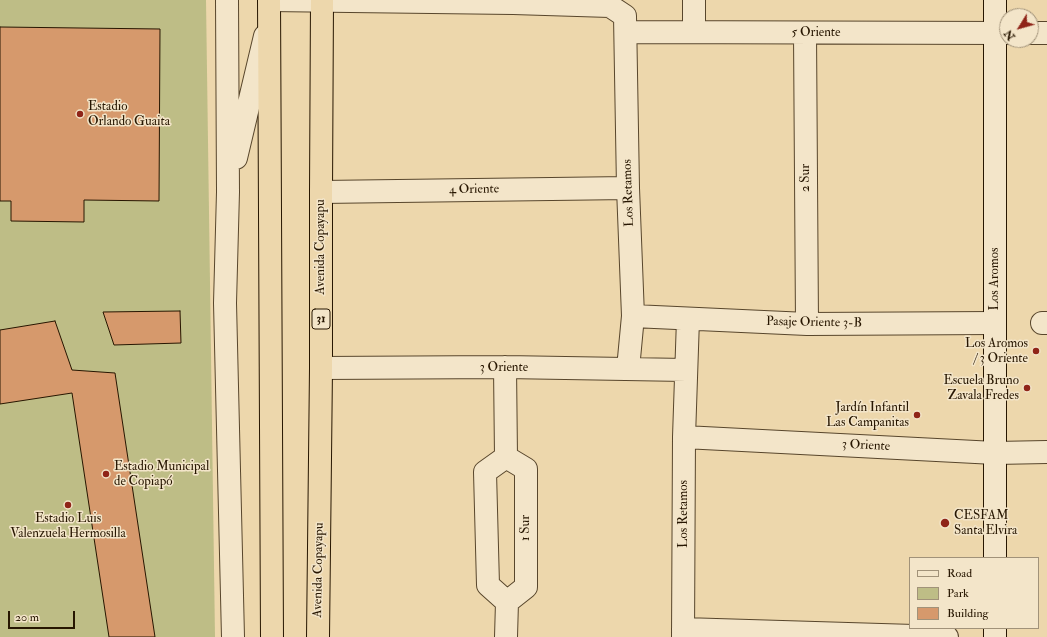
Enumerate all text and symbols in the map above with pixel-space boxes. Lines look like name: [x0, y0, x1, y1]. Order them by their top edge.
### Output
north arrow: [999, 8, 1039, 48]
street label: 5 Oriente: [792, 25, 840, 41]
text: N: [1002, 27, 1018, 43]
place label: Estadio Orlando Guaita: [88, 99, 170, 130]
marker: Estadio Orlando Guaita: [75, 109, 85, 119]
street label: Los Retamos: [620, 159, 638, 227]
street label: 2 Sur: [798, 164, 814, 192]
street label: 4 Oriente: [449, 182, 499, 198]
street label: Avenida Copayapu: [313, 199, 329, 295]
street label: Los Aromos: [987, 248, 1003, 310]
road number: 31: [312, 309, 330, 329]
street label: Pasaje Oriente 3-B: [766, 314, 862, 332]
place label: Los Aromos / 3 Oriente: [965, 336, 1028, 367]
marker: Los Aromos / 3 Oriente: [1031, 346, 1041, 356]
street label: 3 Oriente: [480, 360, 528, 376]
place label: Escuela Bruno Zavala Fredes: [943, 373, 1019, 404]
marker: Escuela Bruno Zavala Fredes: [1022, 383, 1032, 393]
place label: Jardín Infantil Las Campanitas: [826, 400, 909, 431]
marker: Jardín Infantil Las Campanitas: [912, 410, 922, 420]
street label: 3 Oriente: [841, 437, 891, 455]
place label: Estadio Municipal de Copiapó: [114, 459, 209, 490]
marker: Estadio Municipal de Copiapó: [101, 469, 111, 479]
street label: Los Retamos: [676, 480, 692, 548]
marker: Estadio Luis Valenzuela Hermosilla: [63, 500, 73, 510]
place label: CESFAM Santa Elvira: [954, 508, 1017, 539]
place label: Estadio Luis Valenzuela Hermosilla: [10, 511, 126, 542]
street label: 1 Sur: [518, 515, 534, 541]
marker: CESFAM Santa Elvira: [939, 517, 951, 529]
street label: Avenida Copayapu: [310, 522, 328, 618]
legend: [909, 557, 1039, 629]
text: Road: [947, 566, 972, 581]
text: Park: [947, 586, 969, 601]
scale bar: [10, 603, 77, 629]
text: Building: [947, 606, 988, 621]
text: 20 m: [15, 610, 39, 625]

